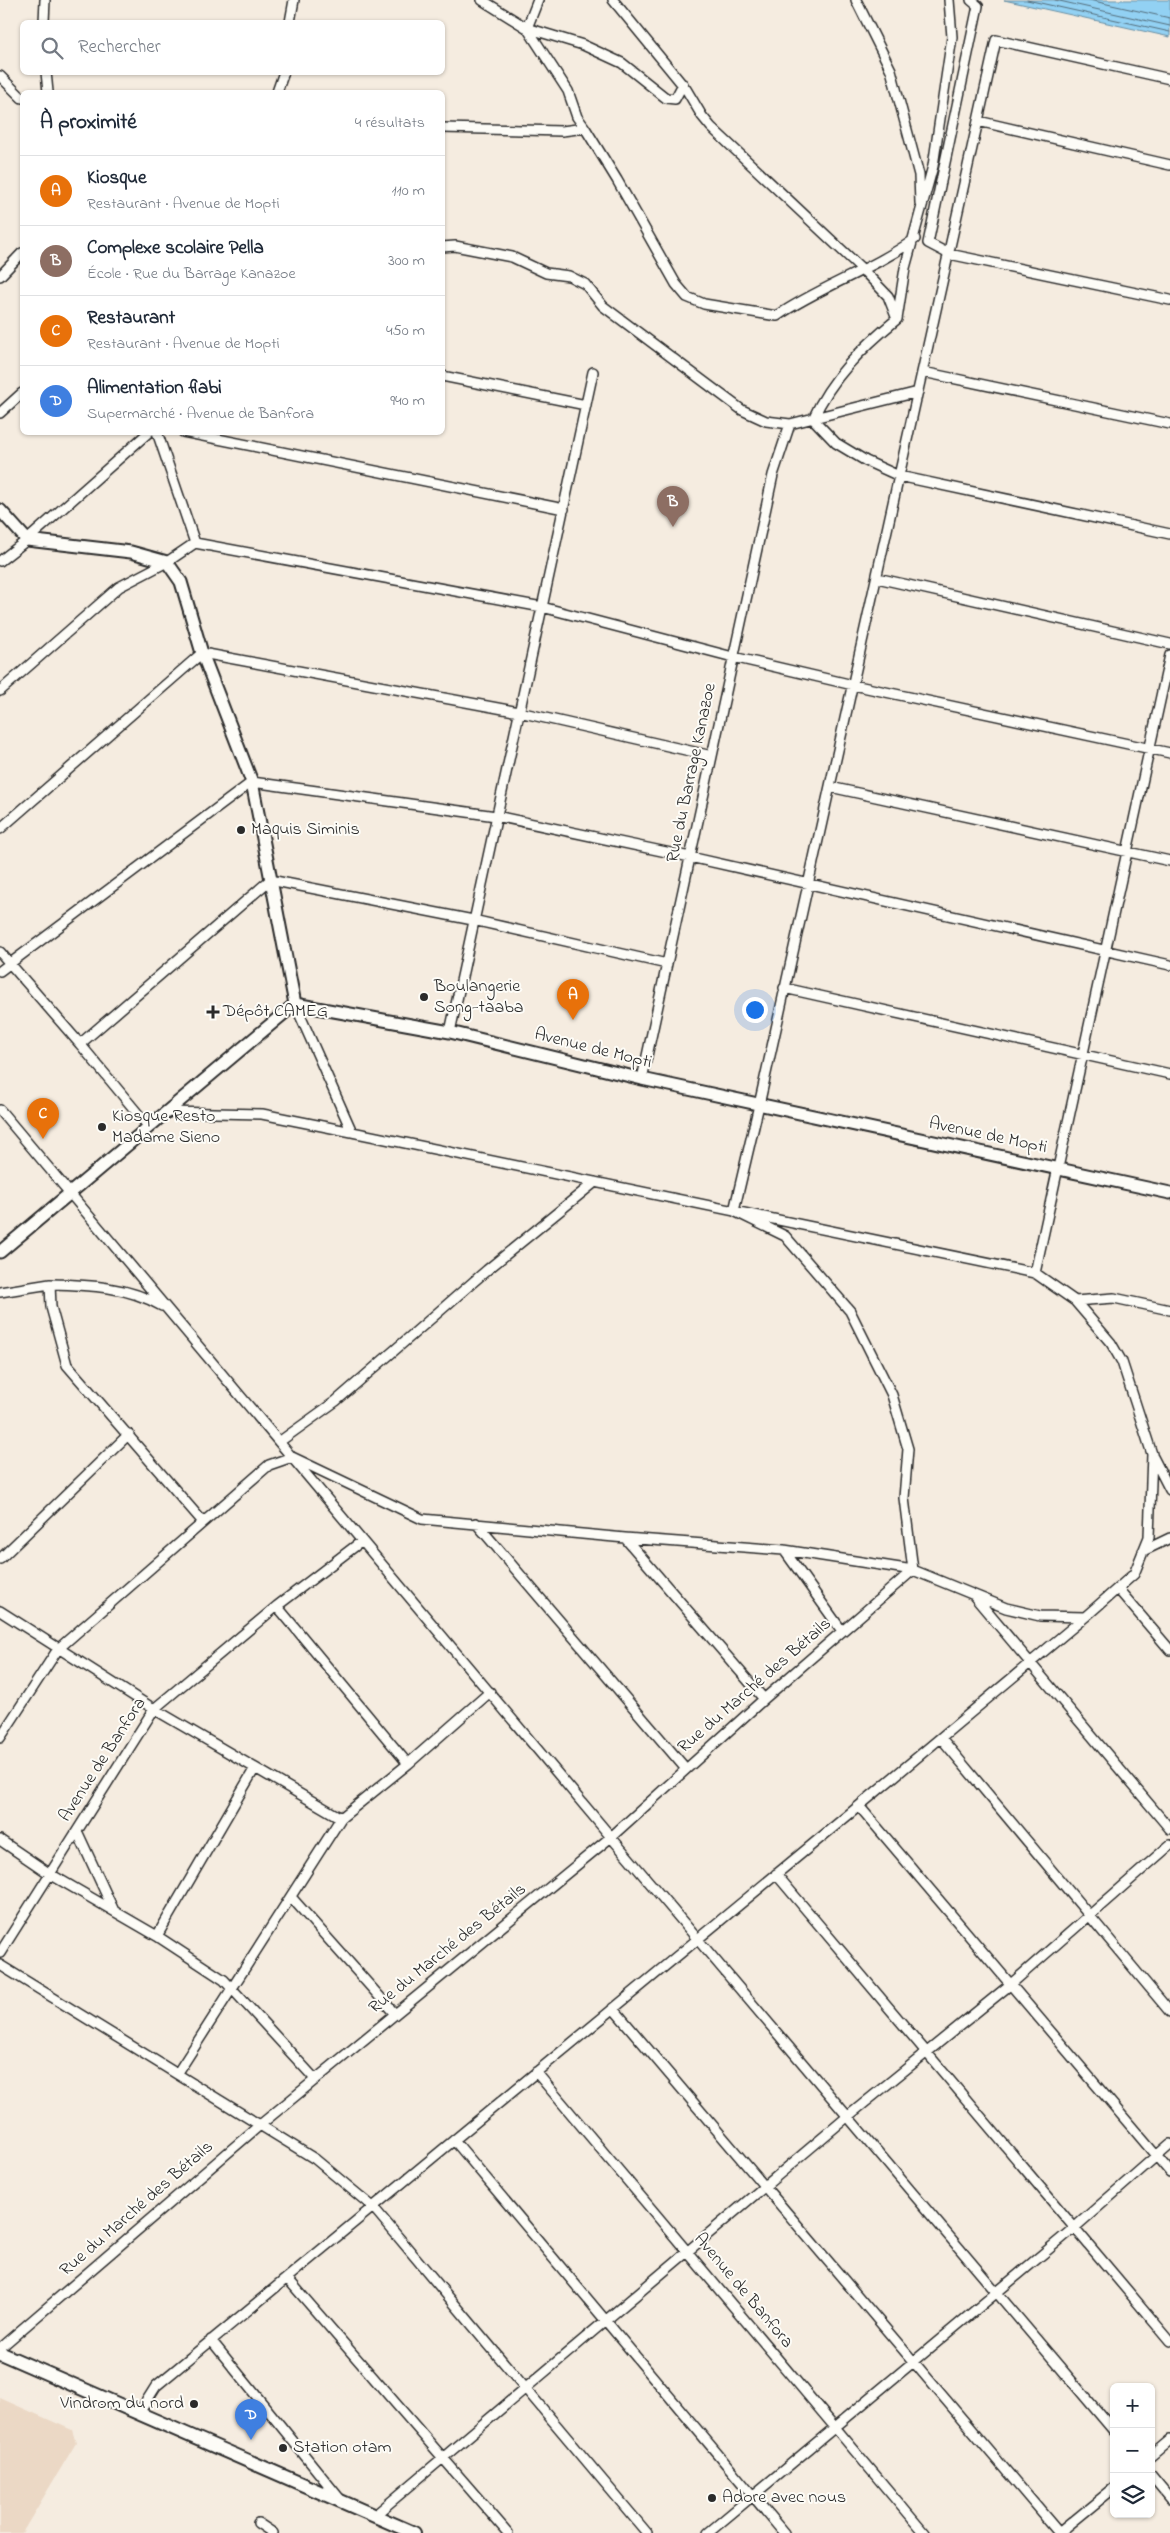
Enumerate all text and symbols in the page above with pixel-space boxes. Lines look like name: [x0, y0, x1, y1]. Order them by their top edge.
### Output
search box: [20, 20, 445, 75]
icon: search: [38, 34, 66, 62]
text: Rechercher: [78, 34, 161, 61]
text: À proximité: [40, 108, 137, 138]
text: 4 résultats: [355, 111, 425, 135]
text: Kiosque: [87, 165, 146, 192]
text: A: [51, 179, 61, 203]
text: 110 m: [391, 179, 425, 203]
text: Restaurant · Avenue de Mopti: [87, 192, 280, 216]
text: Complexe scolaire Pella: [87, 235, 264, 262]
text: B: [51, 249, 61, 273]
text: 300 m: [388, 249, 425, 273]
text: École · Rue du Barrage Kanazoe: [87, 262, 296, 286]
text: Restaurant: [87, 305, 175, 332]
text: C: [52, 319, 60, 343]
text: 450 m: [386, 319, 425, 343]
text: Restaurant · Avenue de Mopti: [87, 332, 280, 356]
text: Alimentation flabi: [87, 375, 222, 402]
text: D: [50, 389, 62, 413]
text: 940 m: [390, 389, 425, 413]
text: Supermarché · Avenue de Banfora: [87, 402, 314, 426]
pin: B: [657, 486, 689, 527]
street label: Rue du Barrage Kanazoe: [660, 680, 725, 865]
place label: Maquis Siminis: [251, 817, 360, 843]
marker: Maquis Siminis: [235, 824, 247, 836]
place label: Boulangerie Song-taaba: [433, 974, 523, 1022]
pin: A: [557, 979, 589, 1020]
marker: Boulangerie Song-taaba: [418, 991, 430, 1003]
your location: [742, 997, 768, 1023]
place label: Dépôt CAMEG: [222, 999, 328, 1025]
marker: Dépôt CAMEG: [207, 1006, 219, 1018]
street label: Avenue de Mopti: [531, 1022, 655, 1076]
pin: C: [27, 1098, 59, 1139]
place label: Kiosque Resto Madame Sieno: [112, 1104, 220, 1151]
street label: Avenue de Mopti: [926, 1111, 1050, 1161]
marker: Kiosque Resto Madame Sieno: [96, 1121, 108, 1133]
street label: Rue du Marché des Bétails: [672, 1612, 838, 1760]
street label: Avenue de Banfora: [53, 1693, 153, 1827]
street label: Rue du Marché des Bétails: [364, 1877, 532, 2021]
street label: Rue du Marché des Bétails: [54, 2135, 220, 2283]
street label: Avenue de Banfora: [687, 2228, 799, 2354]
map controls: [1110, 2383, 1155, 2518]
button: +: [1110, 2383, 1155, 2428]
place label: Vindrom du nord: [59, 2391, 184, 2417]
marker: Vindrom du nord: [188, 2398, 200, 2410]
pin: D: [235, 2399, 267, 2440]
button: −: [1110, 2428, 1155, 2473]
place label: Station otam: [293, 2435, 391, 2461]
marker: Station otam: [277, 2442, 289, 2454]
button: layers: [1110, 2473, 1155, 2518]
place label: Adore avec nous: [722, 2485, 846, 2511]
marker: Adore avec nous: [706, 2492, 718, 2504]

